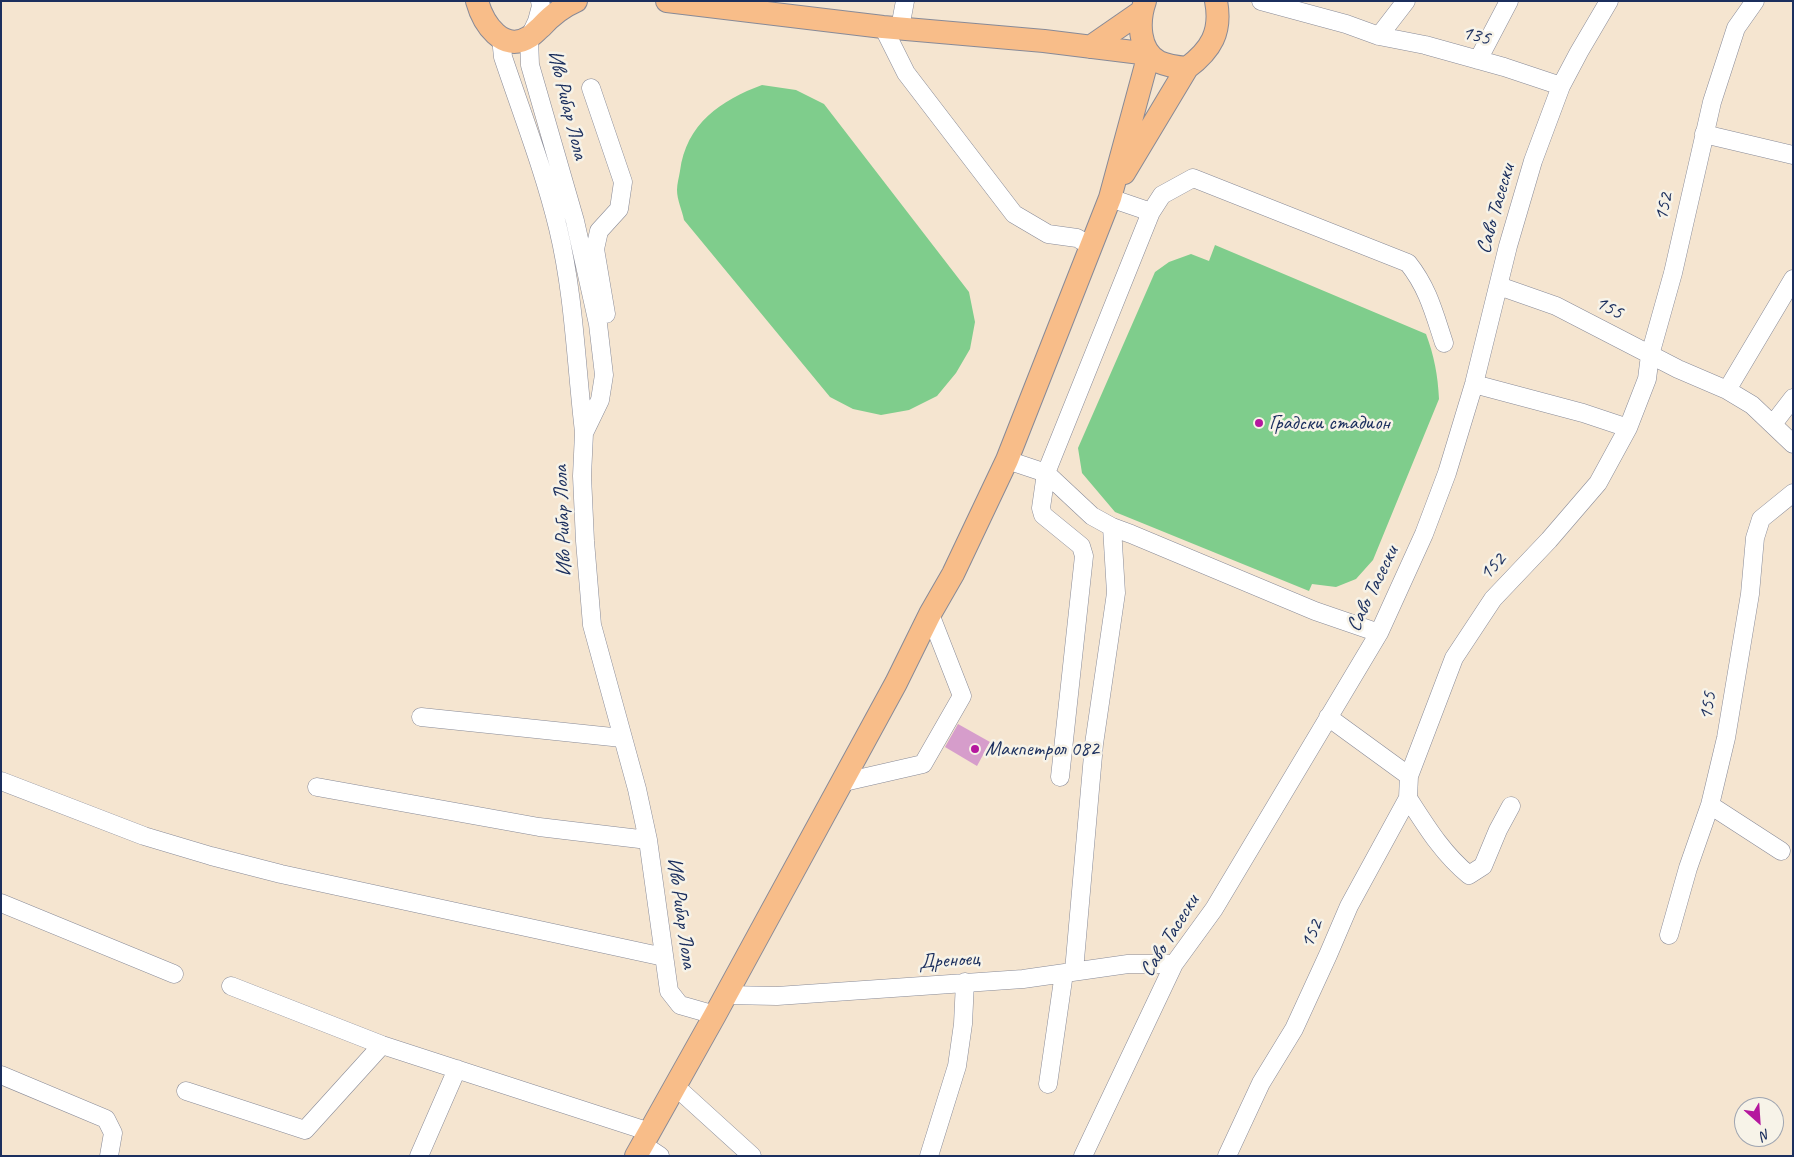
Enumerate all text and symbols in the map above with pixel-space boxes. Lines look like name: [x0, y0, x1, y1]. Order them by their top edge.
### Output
street label: 135: [1459, 20, 1493, 52]
street label: Иво Рибар Лола: [541, 48, 593, 162]
street label: Саво Тасески: [1471, 161, 1521, 257]
street label: 152: [1649, 190, 1679, 224]
street label: 155: [1591, 290, 1627, 326]
place label: Градски стадион: [1269, 410, 1390, 436]
marker: Градски стадион: [1253, 417, 1265, 429]
street label: Иво Рибар Лола: [548, 465, 578, 577]
street label: Саво Тасески: [1342, 542, 1404, 636]
street label: 152: [1474, 548, 1512, 586]
street label: 155: [1693, 690, 1723, 722]
place label: Макпетрол 082: [985, 736, 1099, 762]
marker: Макпетрол 082: [969, 743, 981, 755]
street label: Иво Рибар Лола: [661, 856, 701, 970]
street label: Саво Тасески: [1135, 890, 1205, 982]
street label: 152: [1295, 916, 1329, 952]
street label: Дреноец: [918, 946, 980, 976]
north arrow: [1734, 1097, 1784, 1147]
text: N: [1758, 1125, 1773, 1145]

